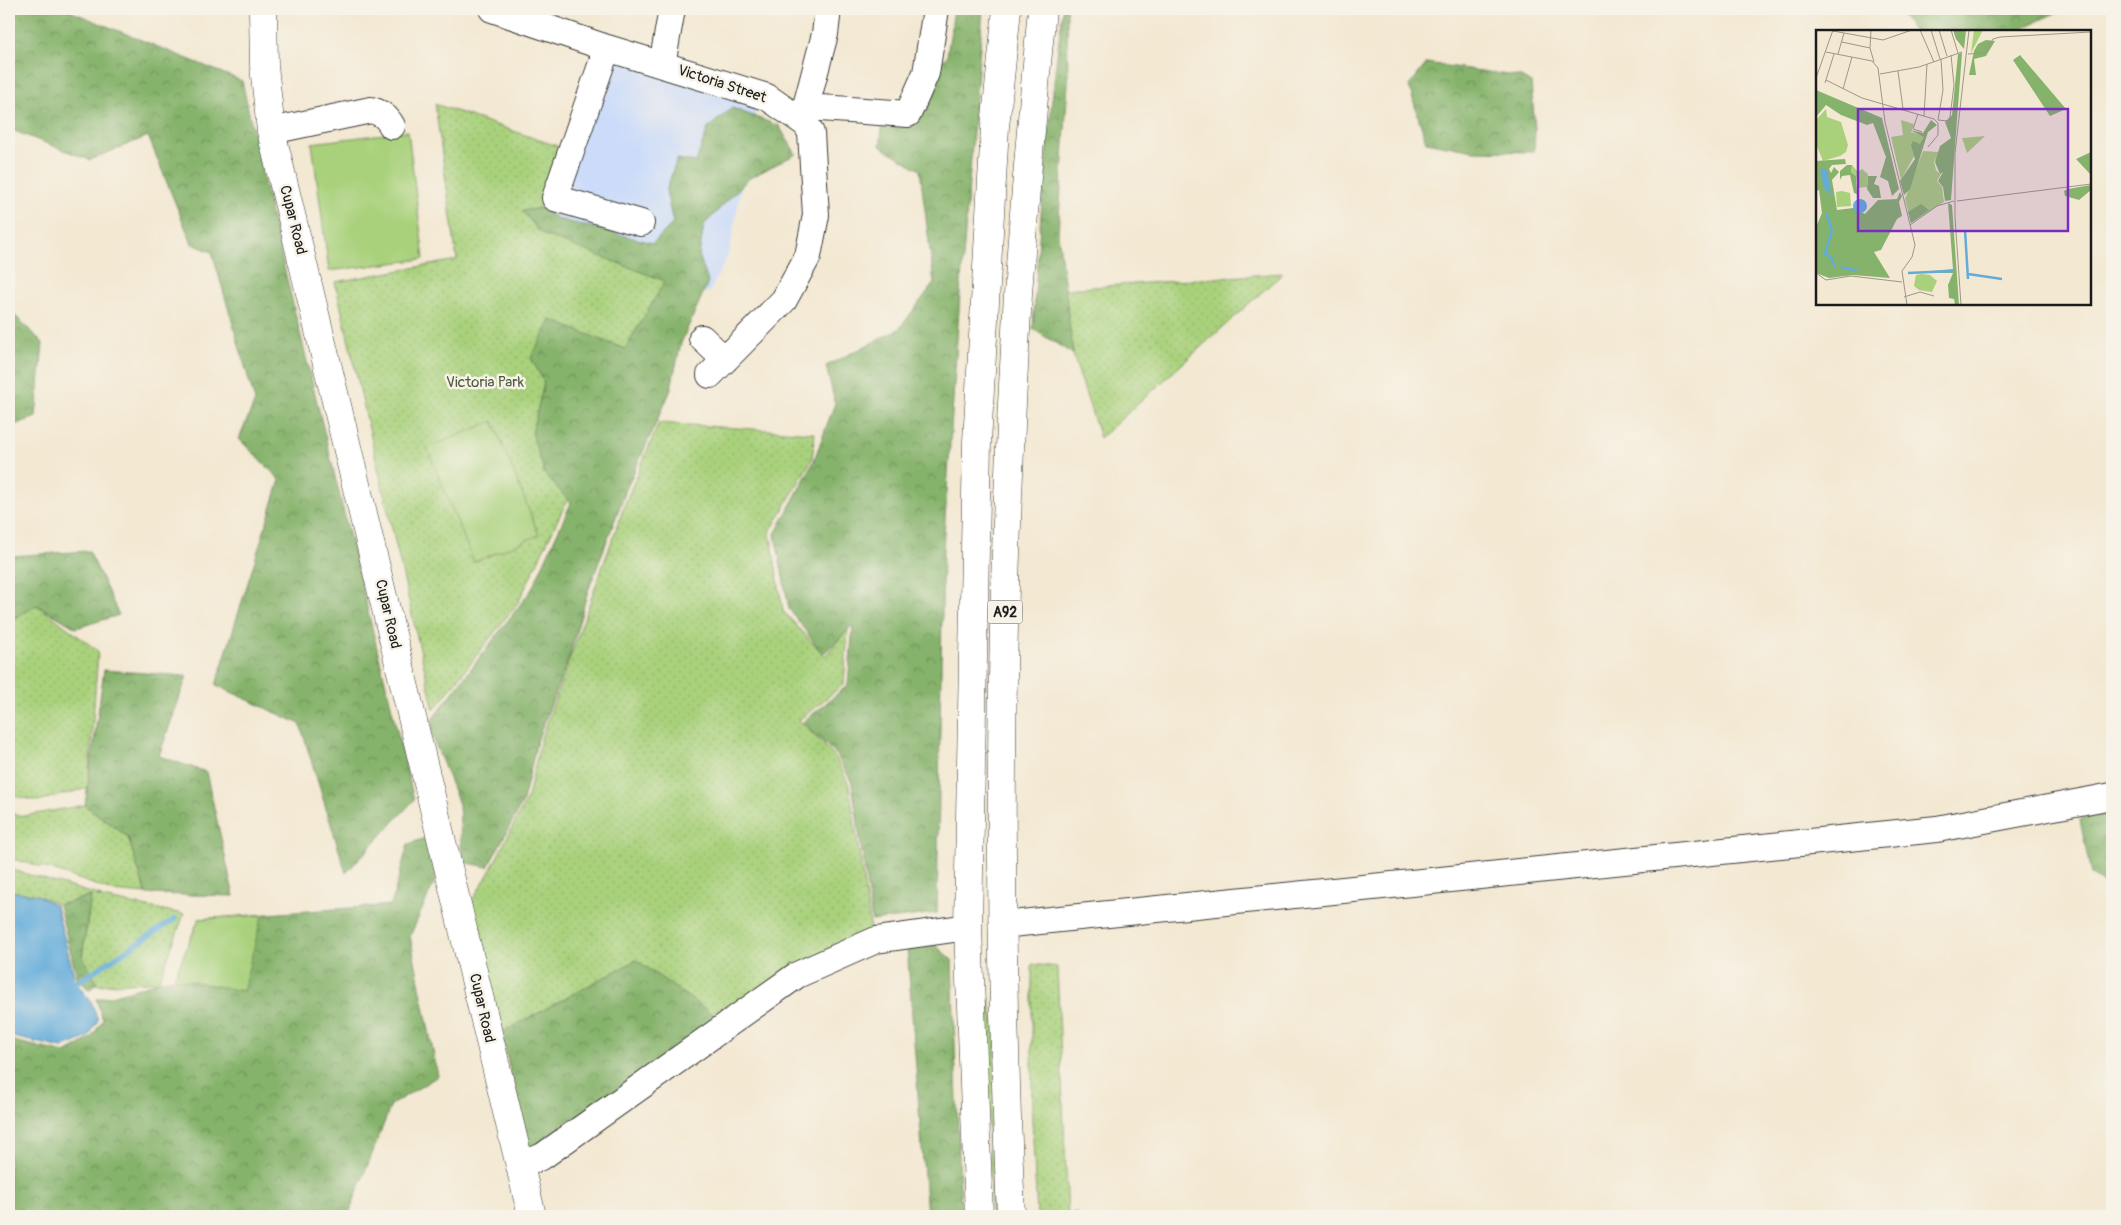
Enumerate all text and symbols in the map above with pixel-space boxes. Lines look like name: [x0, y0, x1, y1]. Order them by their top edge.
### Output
inset map: [1816, 30, 2091, 305]
street label: Victoria Street: [675, 61, 770, 108]
street label: Cupar Road: [275, 183, 311, 257]
park label: Victoria Park: [446, 373, 525, 392]
street label: Cupar Road: [371, 578, 405, 650]
road number: A92: [988, 600, 1022, 624]
street label: Cupar Road: [465, 972, 499, 1044]

